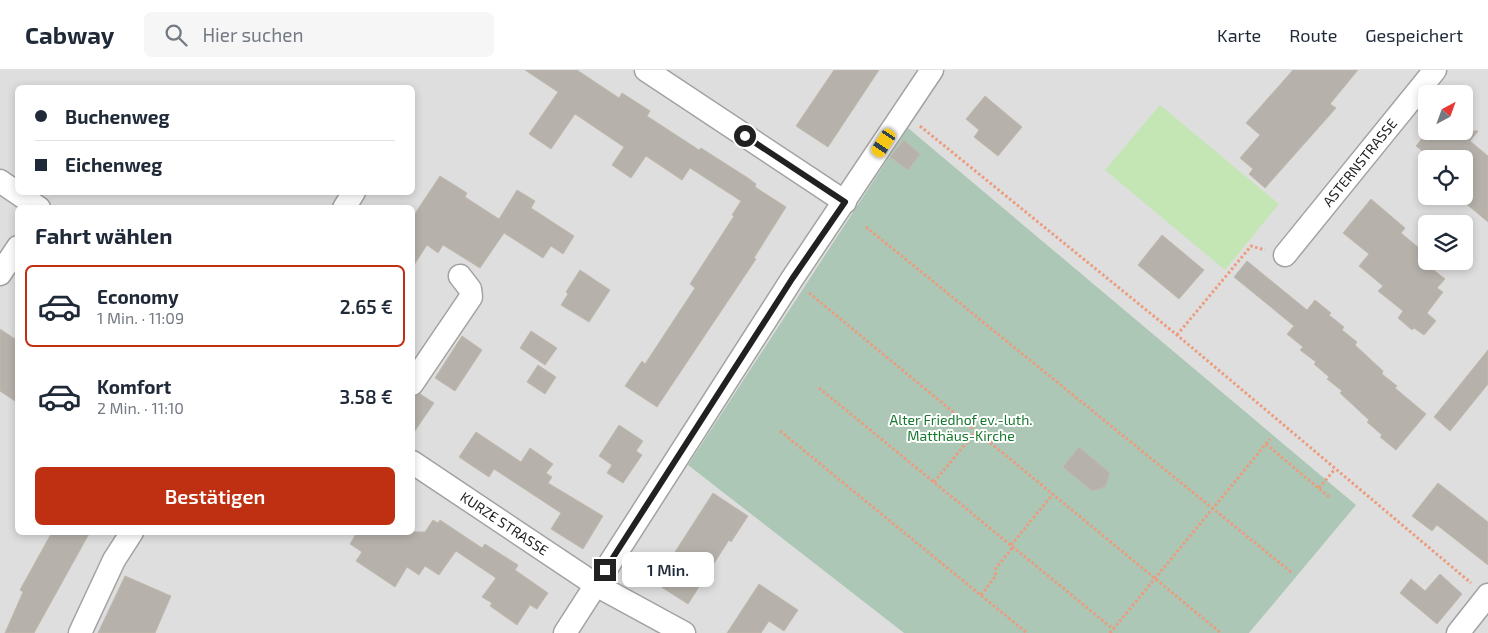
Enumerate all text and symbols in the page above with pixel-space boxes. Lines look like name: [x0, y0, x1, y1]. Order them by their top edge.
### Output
search box: [144, 12, 494, 57]
text: Cabway: [25, 20, 114, 49]
icon: search: [162, 21, 190, 49]
text: Hier suchen: [202, 23, 304, 46]
text: Karte: [1217, 24, 1261, 46]
text: Route: [1289, 24, 1337, 46]
text: Gespeichert: [1365, 24, 1463, 46]
north arrow: [1418, 85, 1472, 140]
map controls: [1418, 85, 1473, 270]
text: Buchenweg: [65, 105, 169, 128]
street label: ASTERNSTRASSE: [1319, 115, 1400, 210]
route start: [734, 125, 756, 147]
car: [869, 126, 898, 160]
button: locate: [1418, 150, 1473, 205]
text: Eichenweg: [65, 153, 162, 176]
button: layers: [1418, 215, 1473, 270]
text: Fahrt wählen: [35, 222, 173, 248]
icon: car: [37, 284, 82, 329]
text: Economy: [97, 285, 179, 308]
text: 2.65 €: [340, 295, 393, 318]
text: 1 Min. · 11:09: [97, 308, 184, 327]
icon: car: [37, 374, 82, 419]
text: Komfort: [97, 375, 171, 398]
text: 3.58 €: [339, 385, 393, 408]
text: 2 Min. · 11:10: [97, 398, 184, 417]
park label: Alter Friedhof ev.-luth. Matthäus-Kirche: [890, 411, 1033, 444]
button: Bestätigen: [35, 467, 395, 525]
street label: KURZE STRASSE: [457, 488, 552, 559]
callout: 1 Min.: [622, 552, 715, 588]
route end: [594, 559, 616, 581]
text: 1 Min.: [647, 560, 689, 579]

